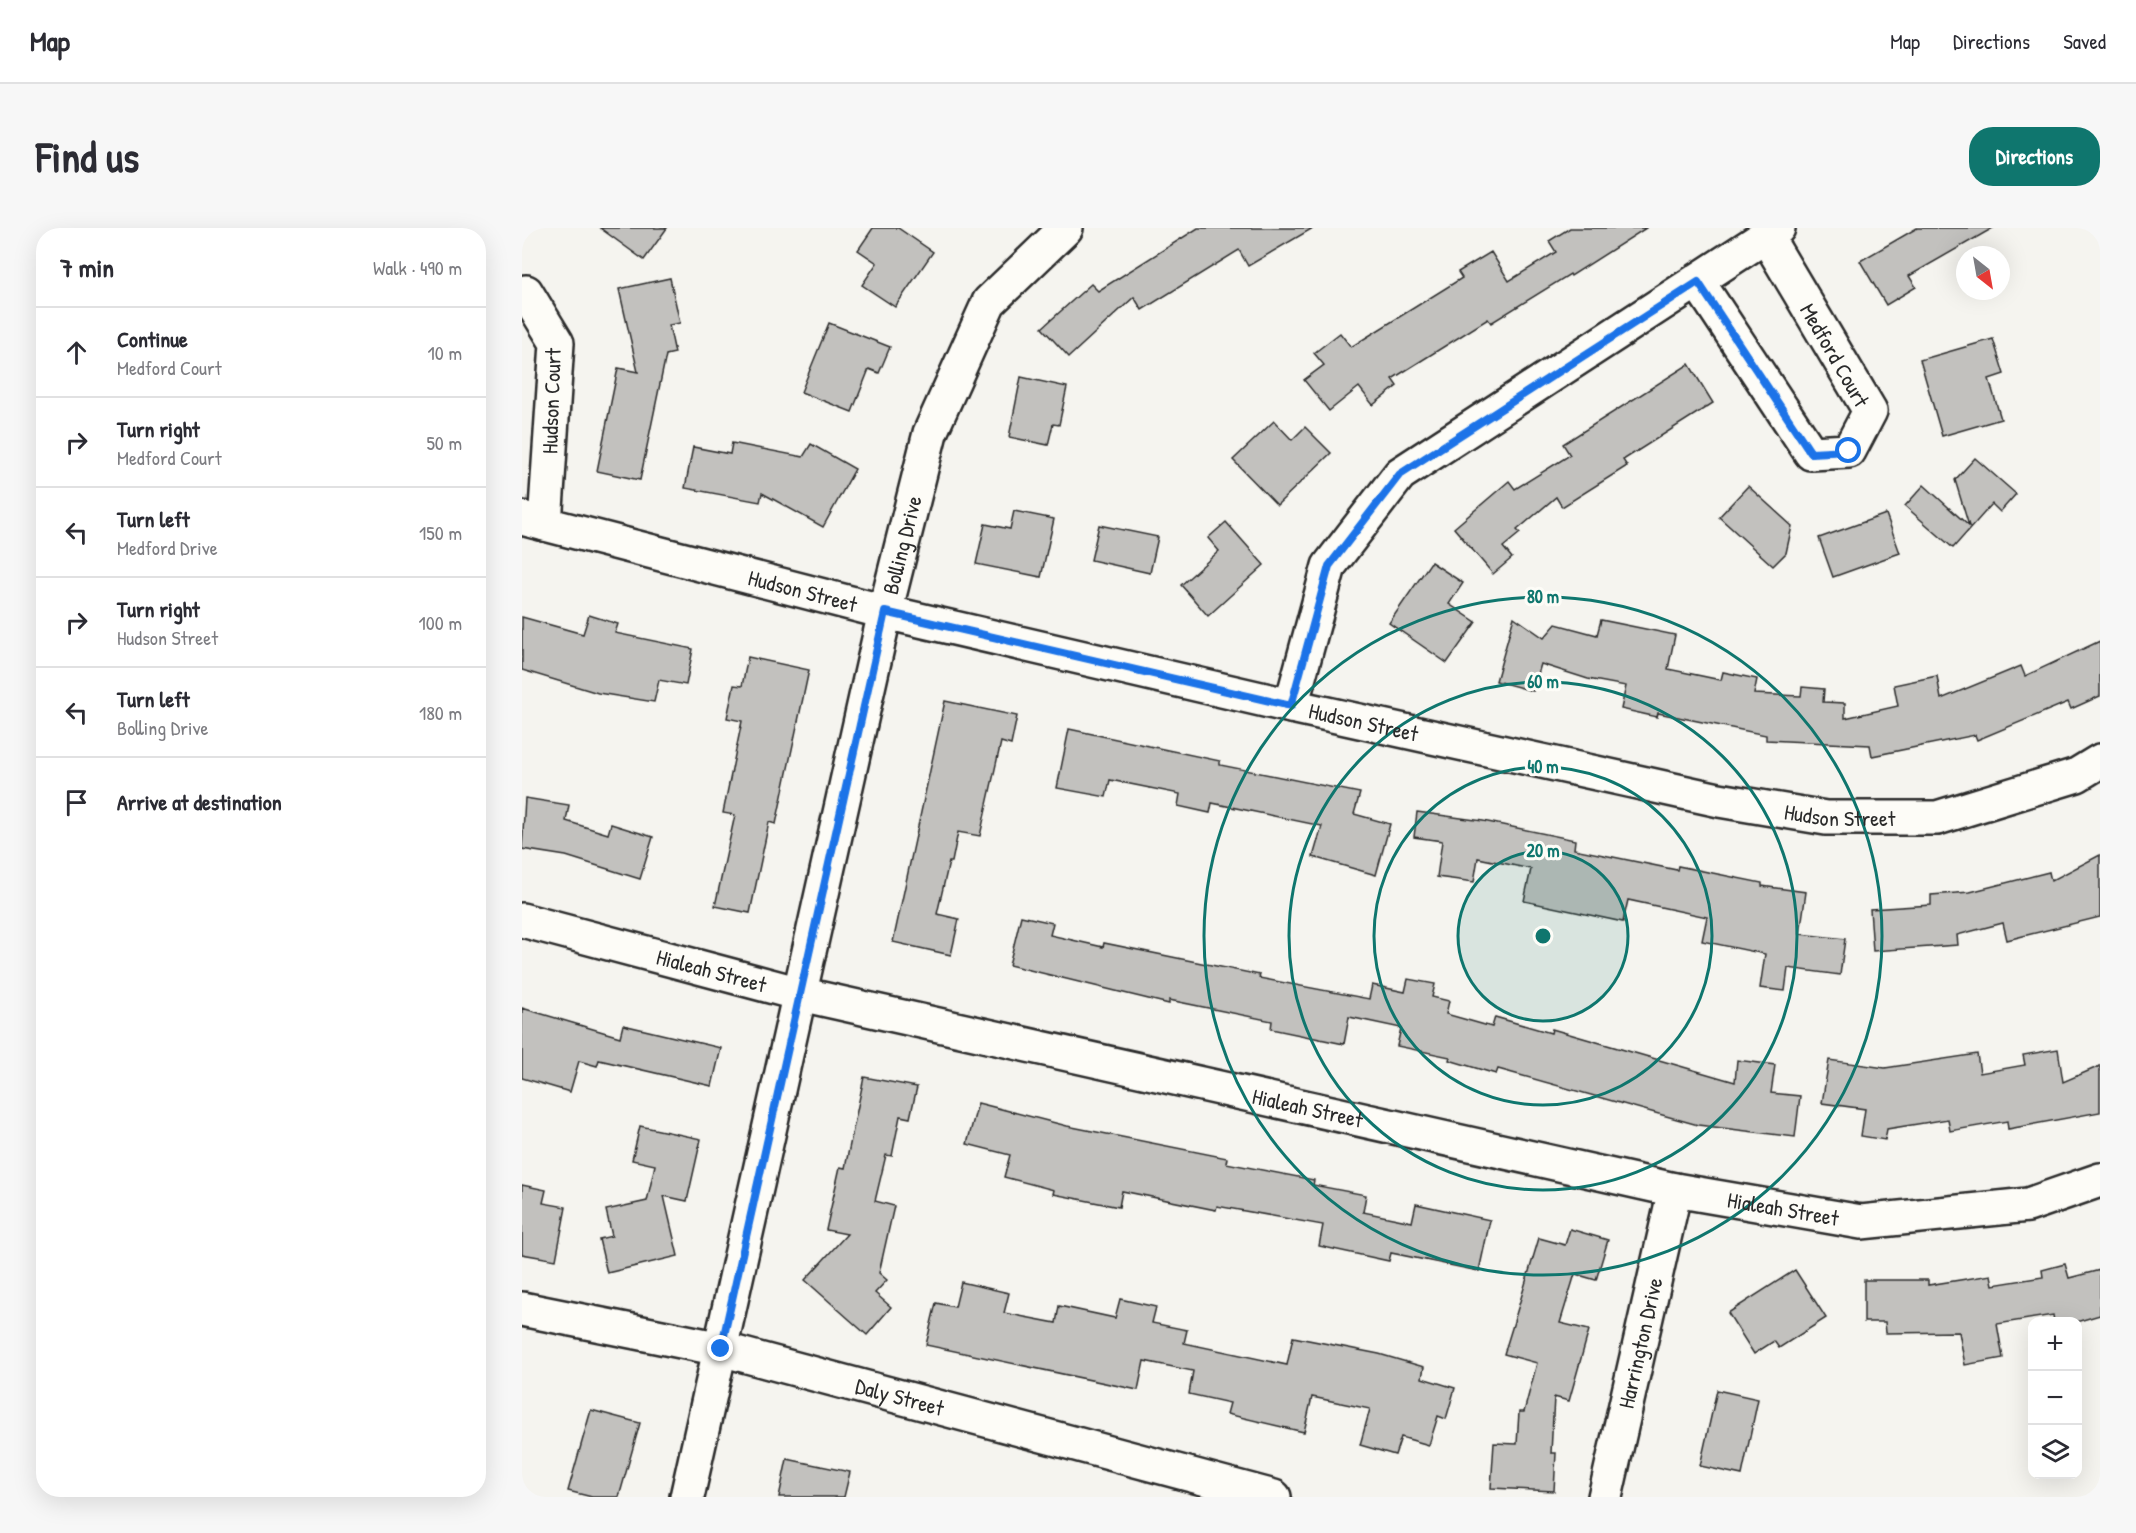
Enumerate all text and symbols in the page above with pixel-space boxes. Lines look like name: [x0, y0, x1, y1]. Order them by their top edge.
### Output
text: Map: [30, 22, 70, 60]
text: Map: [1890, 27, 1920, 56]
text: Directions: [1953, 27, 2030, 56]
text: Saved: [2063, 27, 2106, 56]
button: Directions: [1969, 127, 2100, 186]
text: Find us: [36, 128, 139, 185]
north arrow: [1956, 246, 2010, 300]
text: 7 min: [60, 250, 114, 285]
text: Walk · 490 m: [373, 254, 462, 281]
street label: Medford Court: [1793, 298, 1877, 413]
text: Continue: [117, 324, 188, 354]
icon: ahead: [60, 336, 93, 369]
text: 10 m: [428, 339, 462, 366]
street label: Hudson Court: [534, 347, 568, 454]
text: Medford Court: [117, 354, 222, 381]
text: Turn right: [117, 414, 200, 444]
icon: right: [60, 426, 93, 459]
text: 50 m: [426, 429, 462, 456]
route start: [1835, 437, 1861, 463]
text: Medford Court: [117, 444, 222, 471]
street label: Bolling Drive: [875, 492, 929, 597]
text: Turn left: [117, 504, 190, 534]
icon: left: [60, 516, 93, 549]
text: 150 m: [419, 519, 462, 546]
text: Medford Drive: [117, 534, 218, 561]
street label: Hudson Street: [745, 562, 861, 619]
text: 80 m: [1527, 584, 1559, 609]
text: Turn right: [117, 594, 200, 624]
icon: right: [60, 606, 93, 639]
text: 100 m: [419, 609, 462, 636]
text: Hudson Street: [117, 624, 218, 651]
text: 60 m: [1527, 669, 1559, 694]
text: Turn left: [117, 684, 190, 714]
street label: Hudson Street: [1306, 695, 1422, 749]
icon: left: [60, 696, 93, 729]
text: 180 m: [419, 699, 462, 726]
text: Bolling Drive: [117, 714, 208, 741]
text: 40 m: [1527, 754, 1559, 779]
icon: arrive: [60, 786, 93, 819]
text: Arrive at destination: [117, 787, 282, 817]
street label: Hudson Street: [1782, 796, 1896, 833]
text: 20 m: [1527, 838, 1559, 863]
centre of rings: [1533, 926, 1553, 946]
street label: Hialeah Street: [653, 941, 770, 1000]
street label: Hialeah Street: [1249, 1081, 1366, 1135]
street label: Hialeah Street: [1725, 1184, 1842, 1233]
street label: Harrington Drive: [1611, 1274, 1670, 1411]
map controls: [2028, 1317, 2082, 1479]
button: +: [2028, 1317, 2082, 1371]
route end: [707, 1335, 733, 1361]
street label: Daly Street: [852, 1371, 948, 1423]
button: −: [2028, 1371, 2082, 1425]
button: layers: [2028, 1425, 2082, 1479]

